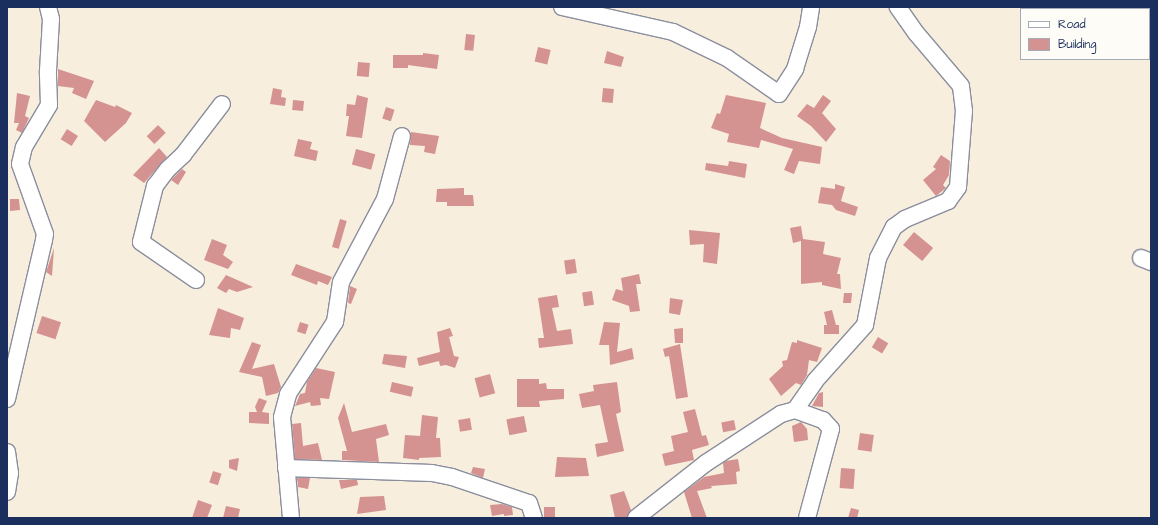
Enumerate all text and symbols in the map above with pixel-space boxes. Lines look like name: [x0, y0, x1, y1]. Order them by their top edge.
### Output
legend: [1020, 8, 1150, 60]
text: Road: [1058, 16, 1086, 33]
text: Building: [1058, 36, 1096, 53]

